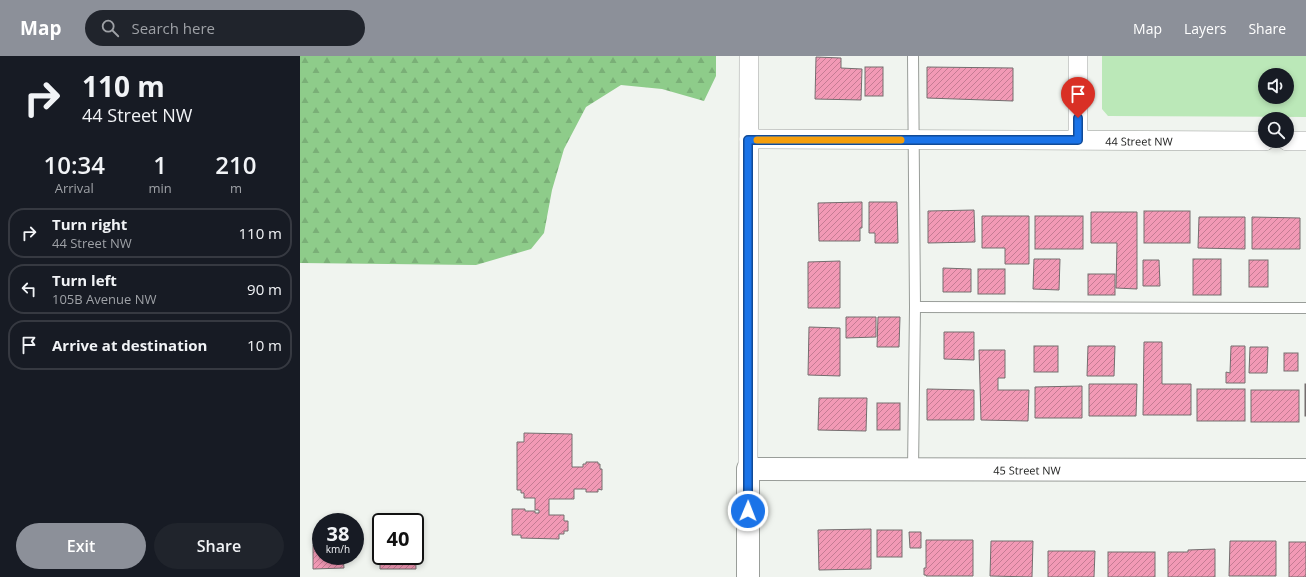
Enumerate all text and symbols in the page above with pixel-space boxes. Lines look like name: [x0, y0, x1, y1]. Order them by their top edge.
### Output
search box: [85, 10, 365, 46]
text: Map: [20, 15, 61, 41]
icon: search: [99, 17, 121, 39]
text: Search here: [131, 18, 215, 38]
text: Map: [1133, 19, 1162, 38]
text: Layers: [1184, 19, 1226, 38]
text: Share: [1248, 19, 1286, 38]
text: 110 m: [82, 67, 165, 105]
map controls: [1258, 68, 1294, 148]
button: sound: [1258, 68, 1294, 104]
icon: right: [16, 72, 68, 124]
pin: [1061, 77, 1095, 118]
icon: arrive: [1067, 83, 1089, 105]
text: 44 Street NW: [82, 103, 192, 127]
button: search: [1258, 112, 1294, 148]
street label: 44 Street NW: [1105, 133, 1173, 148]
text: 10:34: [44, 148, 105, 181]
text: 1: [153, 148, 167, 181]
text: 210: [215, 148, 256, 181]
text: Arrival: [55, 179, 94, 197]
text: min: [149, 179, 172, 197]
text: m: [230, 179, 242, 197]
text: Turn right: [52, 214, 127, 234]
icon: right: [18, 222, 40, 244]
text: 110 m: [238, 223, 282, 243]
text: 44 Street NW: [52, 234, 132, 252]
text: Turn left: [52, 270, 117, 290]
icon: left: [18, 278, 40, 300]
text: 90 m: [247, 279, 282, 299]
text: 105B Avenue NW: [52, 290, 157, 308]
icon: arrive: [18, 334, 40, 356]
text: Arrive at destination: [52, 335, 207, 355]
text: 10 m: [247, 335, 282, 355]
street label: 45 Street NW: [993, 462, 1061, 477]
position arrow: [727, 490, 769, 532]
speed limit sign: 40: [372, 513, 424, 565]
text: 38: [327, 520, 349, 547]
button: Exit: [16, 523, 146, 569]
button: Share: [154, 523, 284, 569]
text: km/h: [326, 542, 350, 556]

